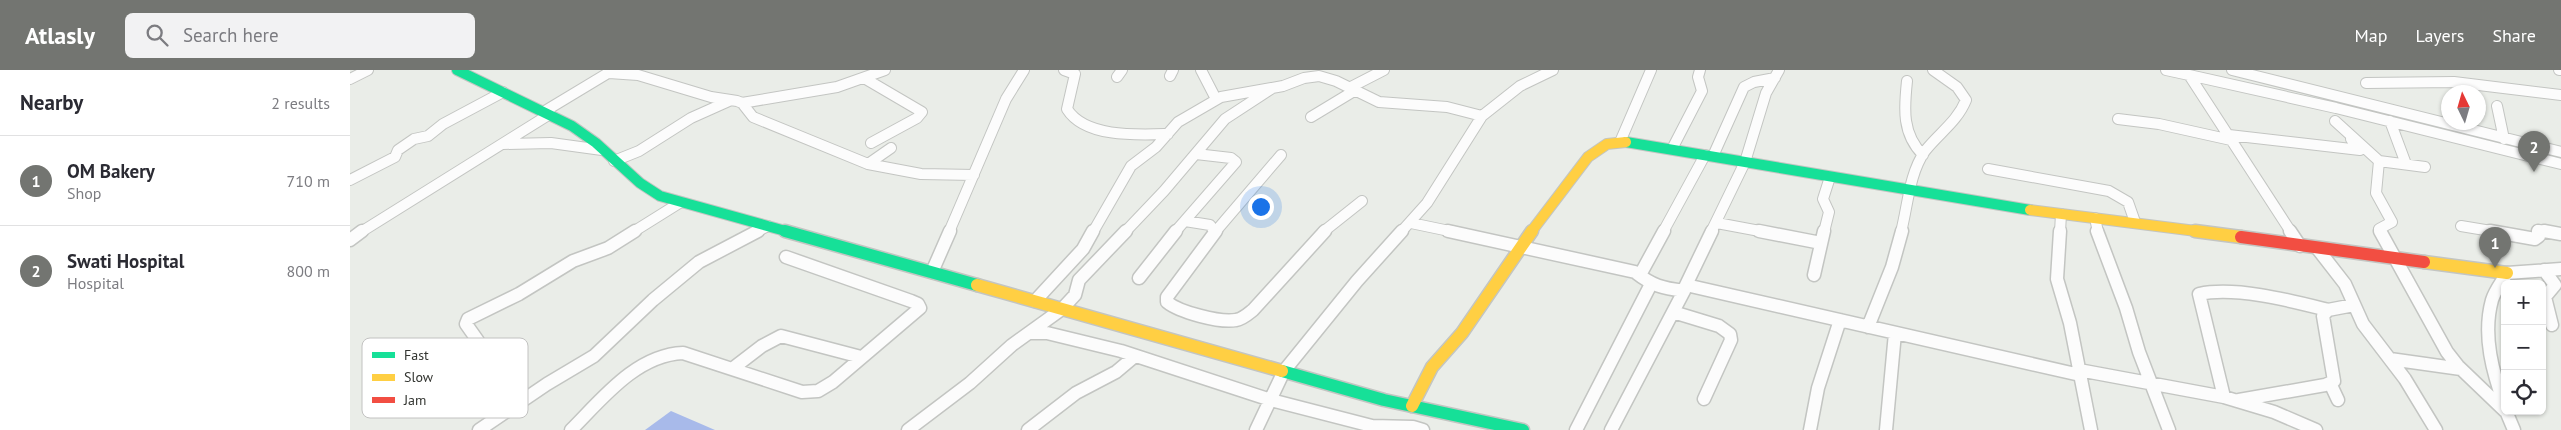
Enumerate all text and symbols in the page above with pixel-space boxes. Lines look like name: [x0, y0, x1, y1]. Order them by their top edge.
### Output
search box: [125, 13, 475, 58]
text: Atlasly: [25, 20, 95, 51]
icon: search: [143, 21, 171, 49]
text: Search here: [183, 23, 279, 47]
text: Map: [2355, 24, 2387, 47]
text: Layers: [2415, 24, 2464, 47]
text: Share: [2492, 24, 2536, 47]
north arrow: [2441, 85, 2486, 130]
text: Nearby: [20, 89, 83, 116]
text: 2 results: [271, 93, 330, 113]
pin: 2: [2518, 131, 2550, 172]
text: OM Bakery: [67, 159, 155, 183]
text: 1: [31, 171, 41, 191]
text: 710 m: [287, 171, 330, 191]
text: Shop: [67, 183, 101, 203]
your location: [1248, 194, 1274, 220]
pin: 1: [2479, 227, 2511, 268]
text: Swati Hospital: [67, 249, 184, 273]
text: 2: [31, 261, 41, 281]
text: 800 m: [287, 261, 330, 281]
text: Hospital: [67, 273, 124, 293]
map controls: [2501, 280, 2546, 415]
button: +: [2501, 280, 2546, 325]
button: −: [2501, 325, 2546, 370]
legend: [362, 338, 528, 418]
text: Fast: [404, 346, 429, 364]
text: Slow: [404, 368, 434, 386]
button: locate: [2501, 370, 2546, 415]
text: Jam: [403, 391, 426, 409]

